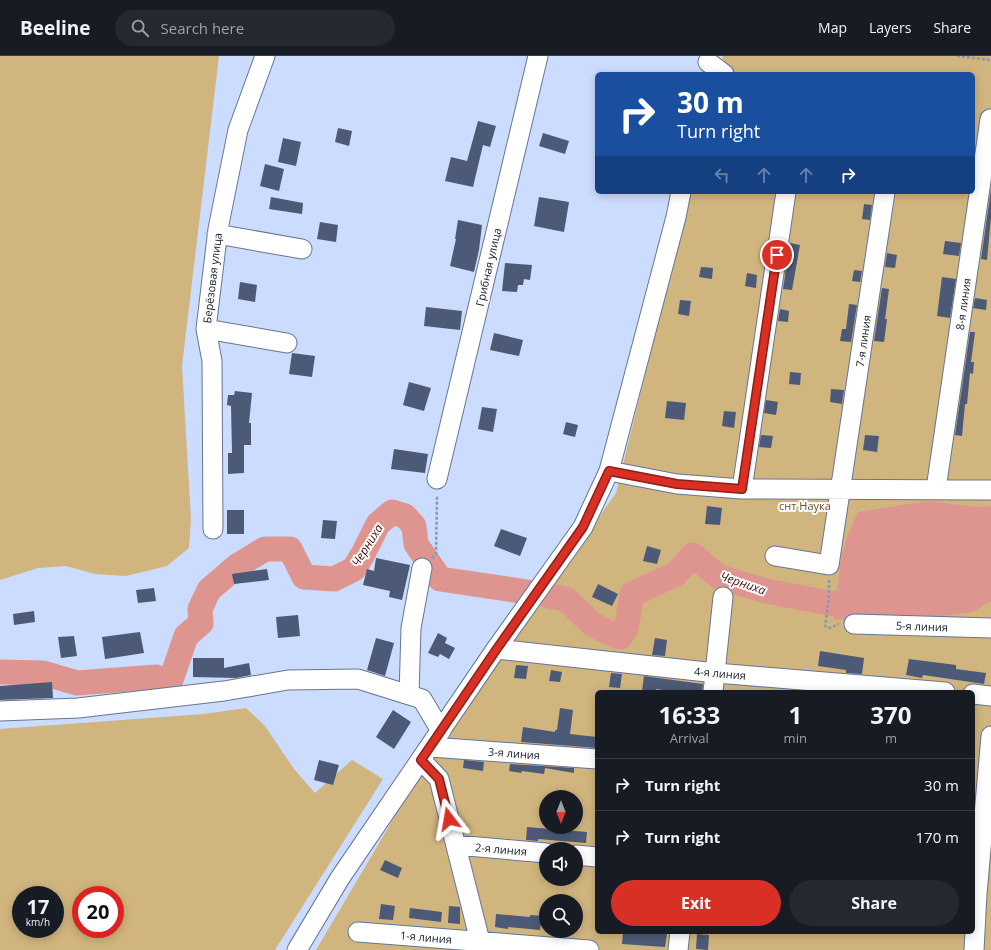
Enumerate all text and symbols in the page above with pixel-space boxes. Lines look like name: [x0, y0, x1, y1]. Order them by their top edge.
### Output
search box: [115, 10, 395, 46]
text: Beeline: [20, 15, 91, 41]
icon: search: [129, 17, 151, 39]
text: Search here: [161, 18, 244, 38]
text: Map: [818, 18, 847, 37]
text: Layers: [869, 18, 911, 37]
text: Share: [933, 18, 971, 37]
text: 30 m: [677, 83, 744, 121]
icon: right: [611, 88, 663, 140]
text: Turn right: [677, 119, 760, 143]
icon: left: [711, 164, 733, 186]
icon: ahead: [753, 164, 775, 186]
icon: ahead: [795, 164, 817, 186]
icon: right: [837, 164, 859, 186]
street label: Грибная улица: [472, 226, 504, 308]
street label: Берёзовая улица: [199, 232, 225, 324]
pin: [760, 238, 794, 272]
icon: arrive: [766, 244, 788, 266]
street label: 8-я линия: [952, 277, 974, 331]
street label: 7-я линия: [852, 314, 874, 368]
park label: снт Наука: [779, 498, 831, 513]
water label: Черниха: [347, 520, 387, 570]
water label: Черниха: [718, 567, 768, 599]
street label: 5-я линия: [896, 618, 948, 634]
street label: 4-я линия: [693, 663, 747, 683]
text: 16:33: [658, 698, 720, 731]
text: 1: [788, 698, 802, 731]
text: 370: [870, 698, 912, 731]
text: Arrival: [670, 729, 709, 747]
text: min: [784, 729, 807, 747]
text: m: [885, 729, 897, 747]
street label: 3-я линия: [487, 744, 541, 762]
icon: right: [611, 774, 633, 796]
text: Turn right: [645, 775, 720, 795]
text: 30 m: [924, 775, 959, 795]
north arrow: [539, 790, 583, 834]
map controls: [539, 790, 583, 938]
position arrow: [428, 798, 470, 840]
icon: right: [611, 826, 633, 848]
text: Turn right: [645, 827, 720, 847]
text: 170 m: [915, 827, 959, 847]
street label: 2-я линия: [474, 839, 528, 859]
button: sound: [539, 842, 583, 886]
button: Exit: [611, 880, 781, 926]
button: Share: [789, 880, 959, 926]
speed limit sign: 20: [72, 886, 124, 938]
text: 17: [27, 893, 49, 920]
button: search: [539, 894, 583, 938]
text: km/h: [26, 915, 50, 929]
street label: 1-я линия: [399, 927, 453, 947]

